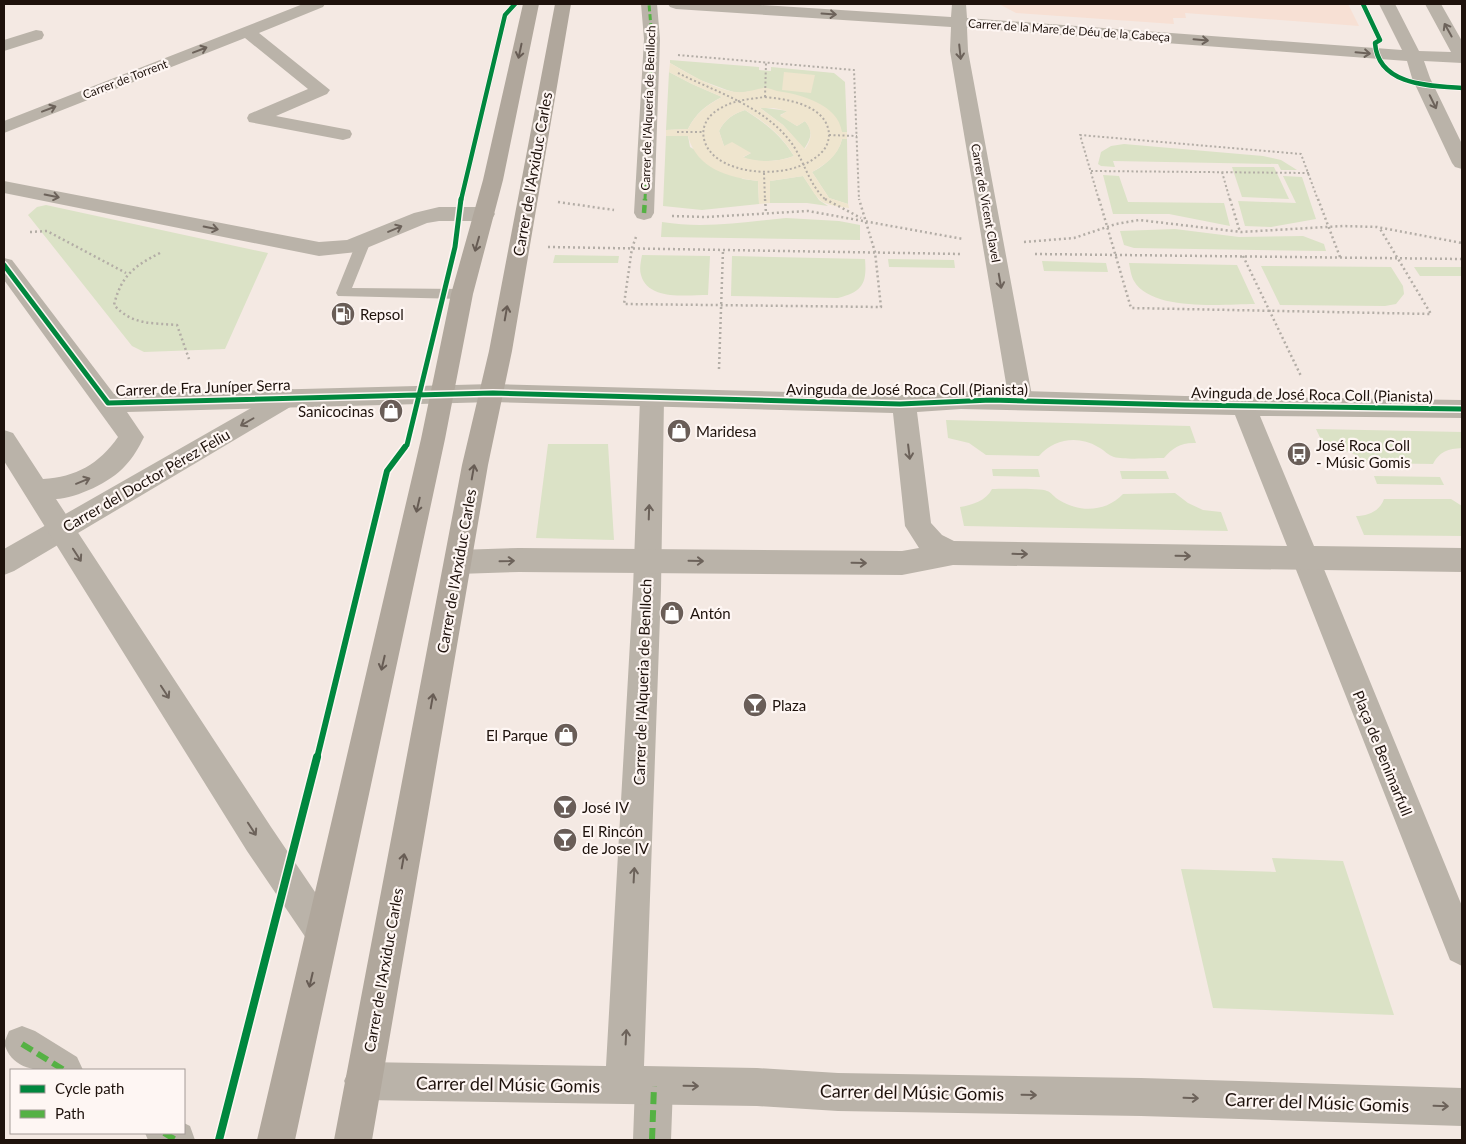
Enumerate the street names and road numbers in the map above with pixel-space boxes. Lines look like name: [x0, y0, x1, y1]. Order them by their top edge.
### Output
street label: Carrer de la Mare de Déu de la Cabeça: [967, 15, 1171, 45]
street label: Carrer de l'Alquería de Benlloch: [638, 25, 658, 191]
street label: Carrer de Torrent: [80, 56, 170, 102]
street label: Carrer de l'Arxiduc Carles: [509, 91, 555, 257]
street label: Carrer de Vicent Clavel: [968, 142, 1004, 264]
street label: Carrer de Fra Juníper Serra: [115, 375, 291, 399]
street label: Avinguda de José Roca Coll (Pianista): [786, 380, 1028, 398]
street label: Avinguda de José Roca Coll (Pianista): [1191, 383, 1433, 405]
street label: Carrer del Doctor Pérez Feliu: [59, 425, 233, 535]
street label: Carrer de l'Arxiduc Carles: [433, 488, 479, 654]
street label: Carrer de l'Alqueria de Benlloch: [629, 578, 655, 786]
street label: Plaça de Benimarfull: [1350, 687, 1416, 819]
street label: Carrer de l'Arxiduc Carles: [360, 887, 406, 1053]
street label: Carrer del Músic Gomis: [416, 1071, 601, 1097]
street label: Carrer del Músic Gomis: [820, 1079, 1005, 1105]
street label: Carrer del Músic Gomis: [1224, 1088, 1410, 1116]

